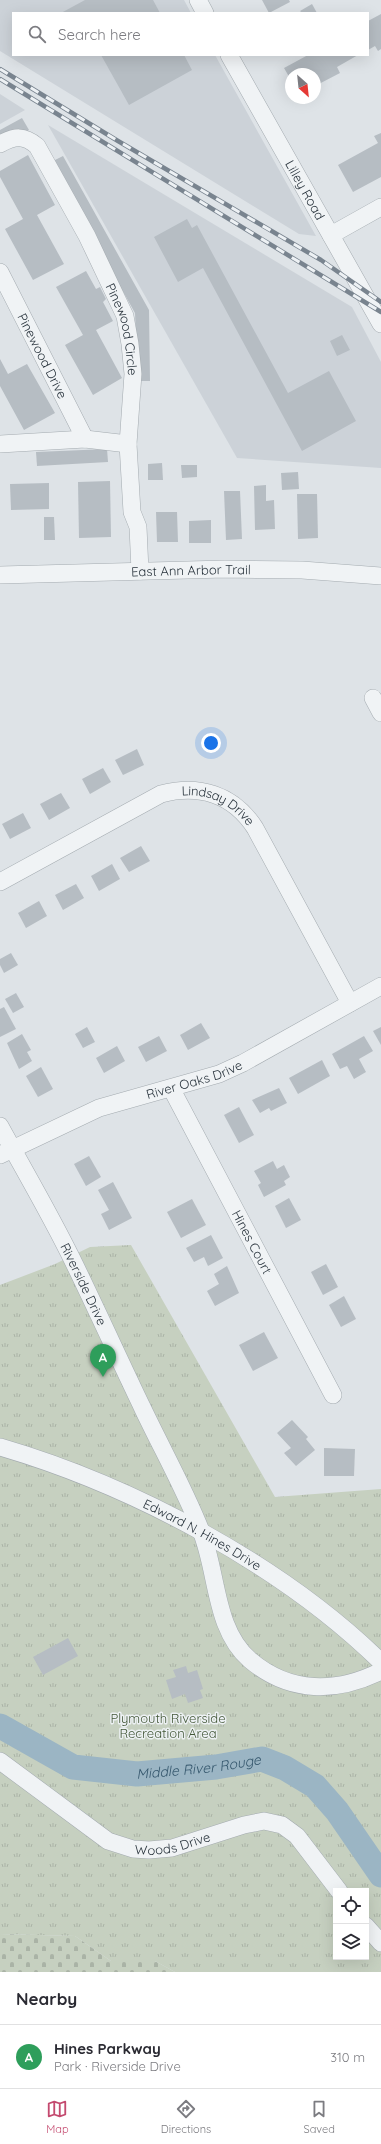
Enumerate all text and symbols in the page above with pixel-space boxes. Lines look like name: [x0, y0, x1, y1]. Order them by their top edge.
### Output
search box: [12, 12, 369, 56]
icon: search: [26, 23, 48, 45]
text: Search here: [58, 25, 141, 44]
north arrow: [285, 68, 321, 104]
street label: Lilley Road: [282, 157, 328, 223]
street label: Pinewood Circle: [103, 280, 141, 376]
street label: Pinewood Drive: [14, 310, 71, 401]
street label: East Ann Arbor Trail: [131, 561, 251, 580]
your location: [201, 733, 221, 753]
street label: Lindsay Drive: [181, 782, 258, 828]
street label: River Oaks Drive: [144, 1056, 245, 1102]
street label: Hines Court: [229, 1207, 276, 1277]
street label: Riverside Drive: [57, 1240, 110, 1328]
pin: A: [90, 1344, 116, 1377]
street label: Edward N. Hines Drive: [141, 1495, 264, 1574]
park label: Plymouth Riverside Recreation Area: [110, 1710, 226, 1741]
water label: Middle River Rouge: [135, 1750, 263, 1783]
street label: Woods Drive: [134, 1828, 212, 1858]
map controls: [333, 1888, 369, 1960]
button: locate: [333, 1888, 369, 1924]
button: layers: [333, 1924, 369, 1960]
text: Nearby: [16, 1988, 77, 2009]
text: Hines Parkway: [54, 2039, 161, 2058]
text: A: [25, 2049, 33, 2065]
text: 310 m: [330, 2049, 365, 2065]
text: Park · Riverside Drive: [54, 2058, 181, 2074]
tab: Map: [46, 2098, 69, 2136]
tab: Directions: [161, 2098, 211, 2136]
tab: Saved: [303, 2098, 335, 2136]

